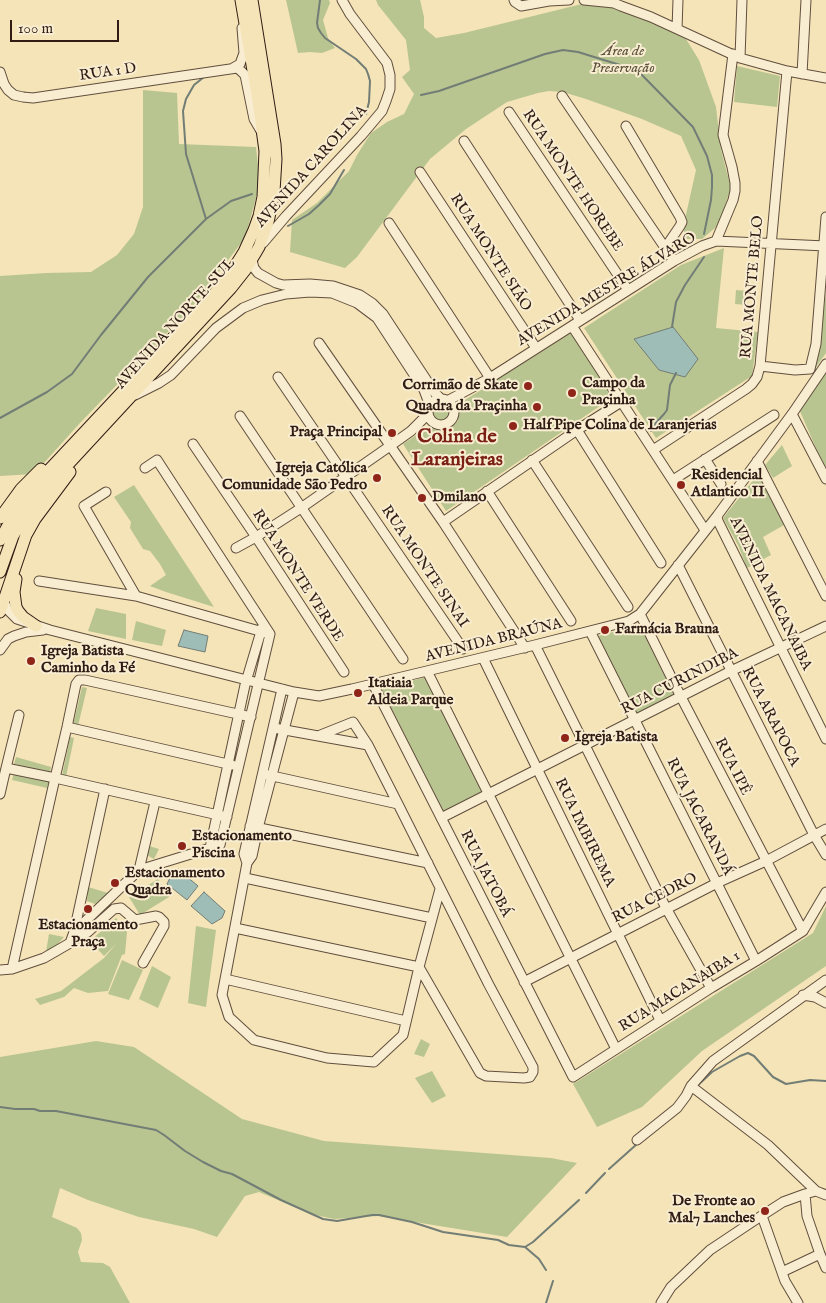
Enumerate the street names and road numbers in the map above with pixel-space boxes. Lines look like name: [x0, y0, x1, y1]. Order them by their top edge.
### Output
street label: RUA 1 D: [78, 60, 138, 86]
street label: AVENIDA CAROLINA: [252, 102, 372, 232]
street label: RUA MONTE HOREBE: [518, 107, 626, 255]
street label: RUA MONTE SIÃO: [445, 191, 535, 315]
street label: RUA MONTE BELO: [738, 215, 768, 359]
street label: AVENIDA MESTRE ÁLVARO: [514, 229, 700, 351]
street label: AVENIDA NORTE-SUL: [113, 255, 239, 393]
street label: RUA MONTE SINAI: [376, 503, 472, 631]
street label: RUA MONTE VERDE: [248, 507, 346, 645]
street label: AVENIDA MACANAIBA: [725, 514, 815, 674]
street label: AVENIDA BRAÚNA: [424, 615, 564, 667]
street label: RUA CURINDIBA: [618, 645, 742, 719]
street label: RUA ARAPOCA: [737, 664, 803, 770]
street label: RUA IPÊ: [710, 735, 754, 799]
street label: RUA JACARANDÁ: [662, 755, 736, 879]
street label: RUA IMBIREMA: [550, 776, 618, 890]
street label: RUA JATOBÁ: [455, 828, 515, 920]
street label: RUA CEDRO: [610, 870, 700, 928]
street label: RUA MACANAIBA 1: [616, 947, 744, 1037]

